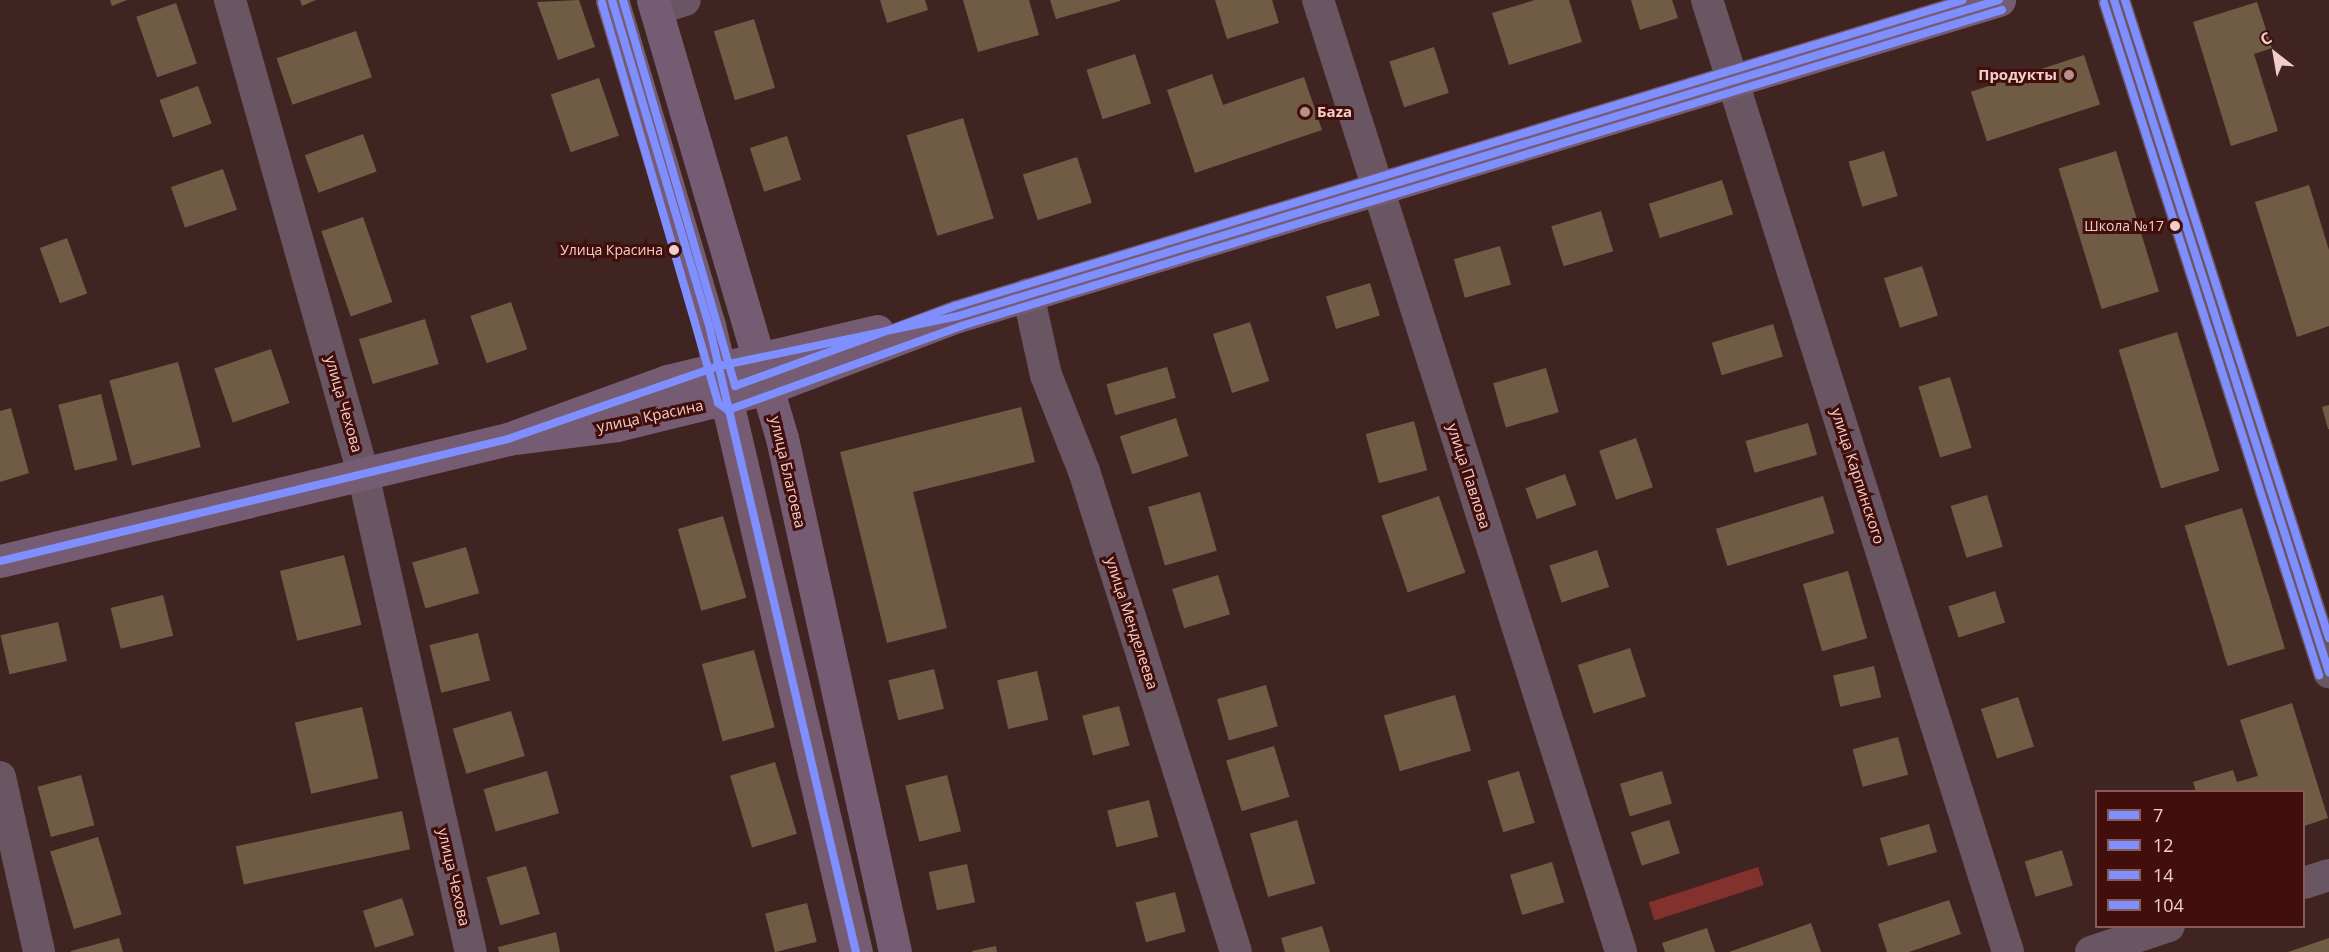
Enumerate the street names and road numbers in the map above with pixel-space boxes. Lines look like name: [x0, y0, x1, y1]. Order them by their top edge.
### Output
street label: улица Чехова: [322, 354, 366, 454]
street label: улица Красина: [595, 396, 705, 436]
street label: улица Карпинского: [1828, 406, 1888, 546]
street label: улица Благоева: [766, 414, 810, 530]
street label: улица Павлова: [1443, 421, 1495, 531]
street label: улица Менделеева: [1102, 555, 1162, 691]
street label: улица Чехова: [434, 826, 474, 928]

